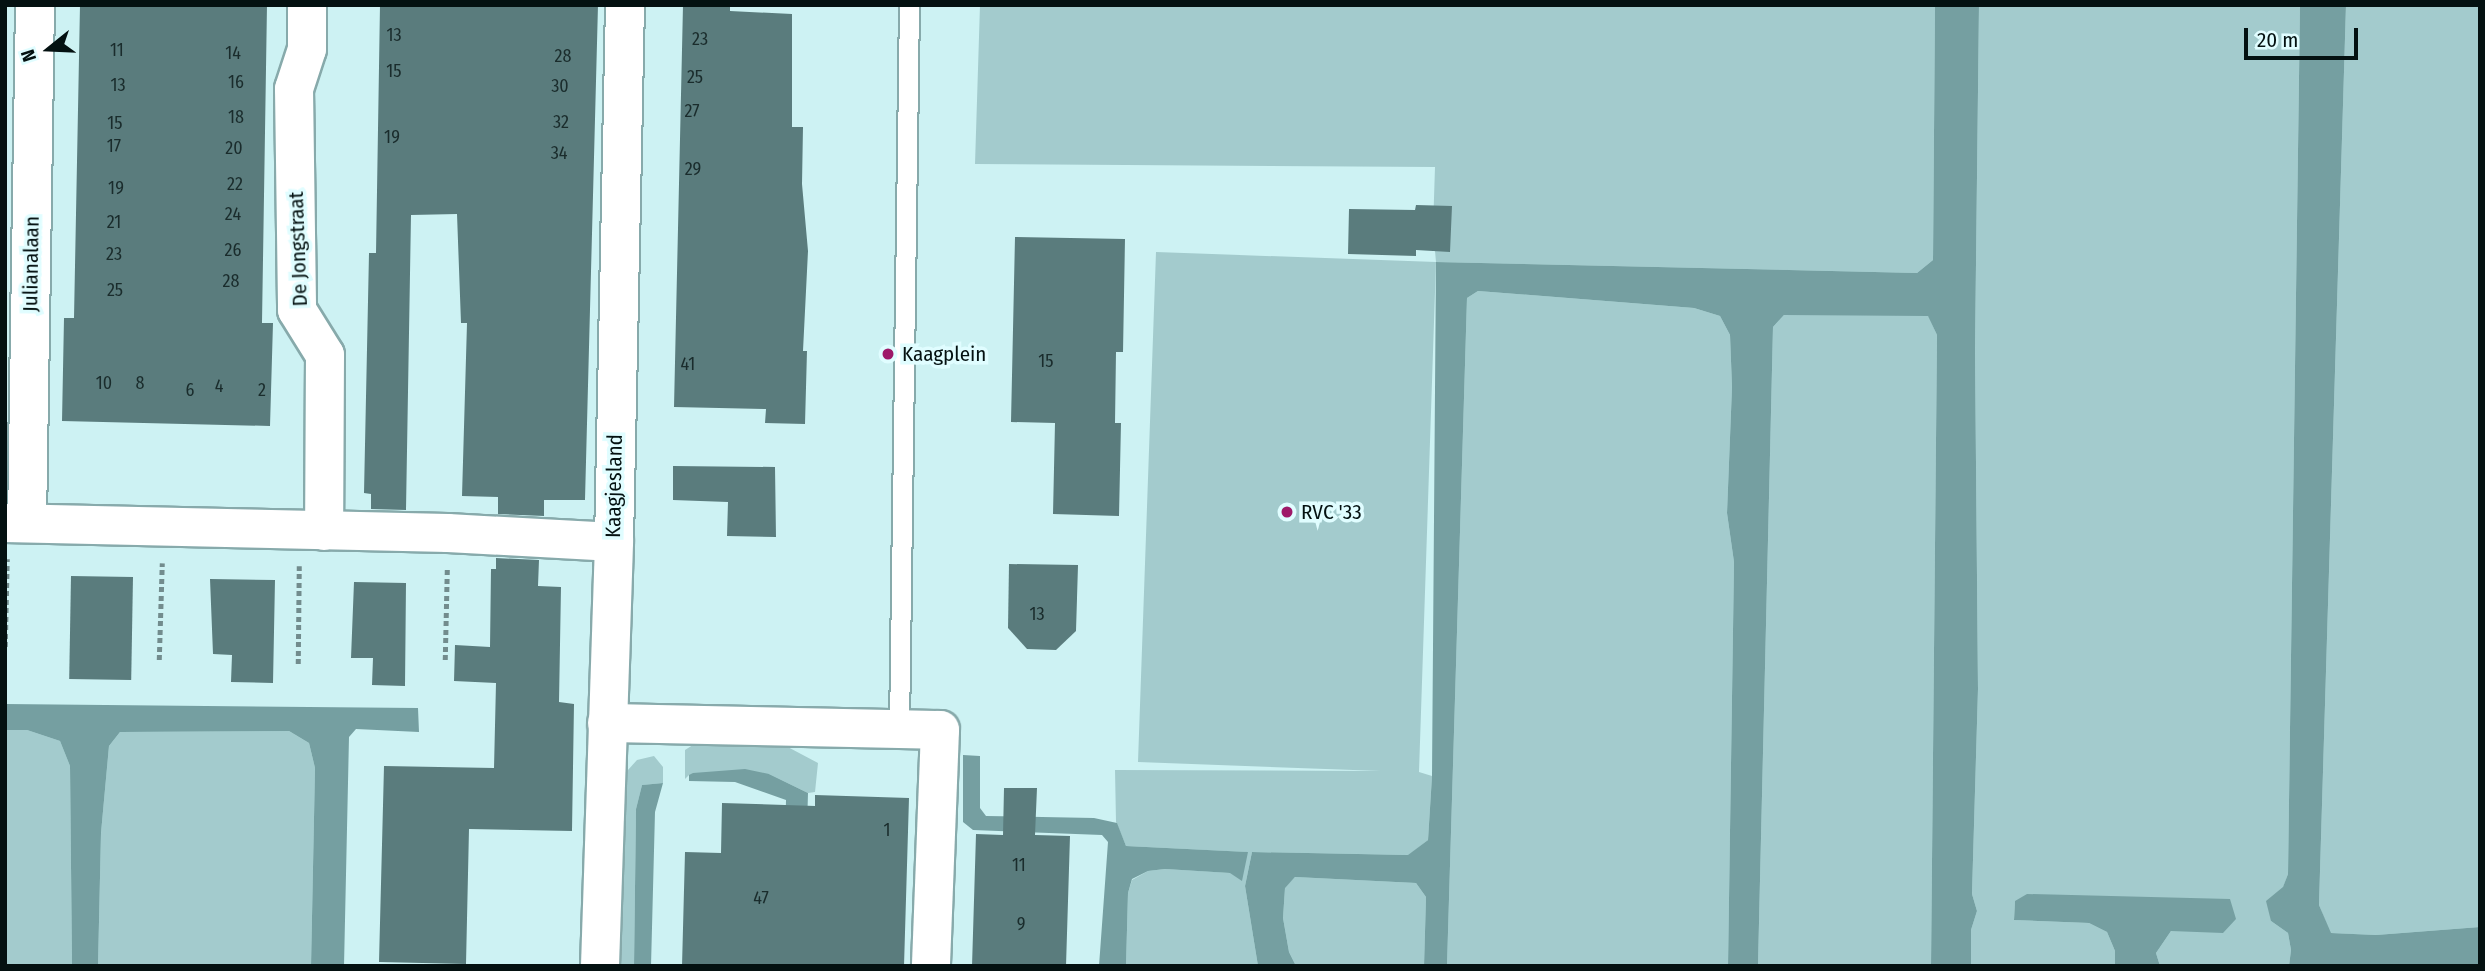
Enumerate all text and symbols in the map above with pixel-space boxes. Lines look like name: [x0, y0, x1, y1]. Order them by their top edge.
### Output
north arrow: [14, 14, 84, 84]
scale bar: [2247, 14, 2361, 58]
house number: 13: [386, 24, 402, 46]
text: 20 m: [2257, 27, 2298, 53]
house number: 23: [692, 28, 708, 50]
house number: 11: [110, 39, 124, 61]
house number: 14: [225, 42, 241, 64]
house number: 28: [555, 45, 571, 67]
text: N: [16, 47, 41, 65]
house number: 15: [386, 60, 402, 82]
house number: 25: [687, 66, 703, 88]
house number: 16: [228, 71, 244, 93]
house number: 13: [110, 74, 126, 96]
house number: 30: [551, 75, 569, 97]
house number: 27: [684, 100, 700, 122]
house number: 18: [228, 106, 244, 128]
house number: 32: [553, 111, 569, 133]
house number: 15: [107, 112, 123, 134]
house number: 19: [384, 126, 400, 148]
house number: 17: [107, 135, 121, 157]
house number: 20: [225, 137, 243, 159]
house number: 34: [551, 142, 567, 164]
house number: 29: [685, 158, 701, 180]
house number: 22: [227, 173, 243, 195]
house number: 19: [108, 177, 124, 199]
street label: De Jongstraat: [283, 191, 313, 307]
house number: 24: [225, 203, 241, 225]
house number: 21: [107, 211, 121, 233]
street label: Julianalaan: [18, 216, 44, 312]
house number: 26: [225, 239, 241, 261]
house number: 23: [106, 243, 122, 265]
house number: 28: [223, 270, 239, 292]
house number: 25: [107, 279, 123, 301]
place label: Kaagplein: [902, 341, 986, 367]
marker: Kaagplein: [880, 346, 896, 362]
house number: 15: [1038, 350, 1054, 372]
house number: 41: [681, 353, 695, 375]
house number: 10: [96, 372, 112, 394]
house number: 8: [136, 372, 144, 394]
house number: 4: [215, 375, 223, 397]
house number: 6: [186, 379, 194, 401]
house number: 2: [258, 379, 266, 401]
street label: Kaagjesland: [600, 434, 628, 538]
place label: RVC '33: [1301, 499, 1362, 525]
marker: RVC '33: [1279, 504, 1295, 520]
house number: 13: [1029, 603, 1045, 625]
house number: 1: [883, 819, 891, 841]
house number: 11: [1012, 854, 1026, 876]
house number: 47: [753, 887, 769, 909]
house number: 9: [1017, 913, 1025, 935]

